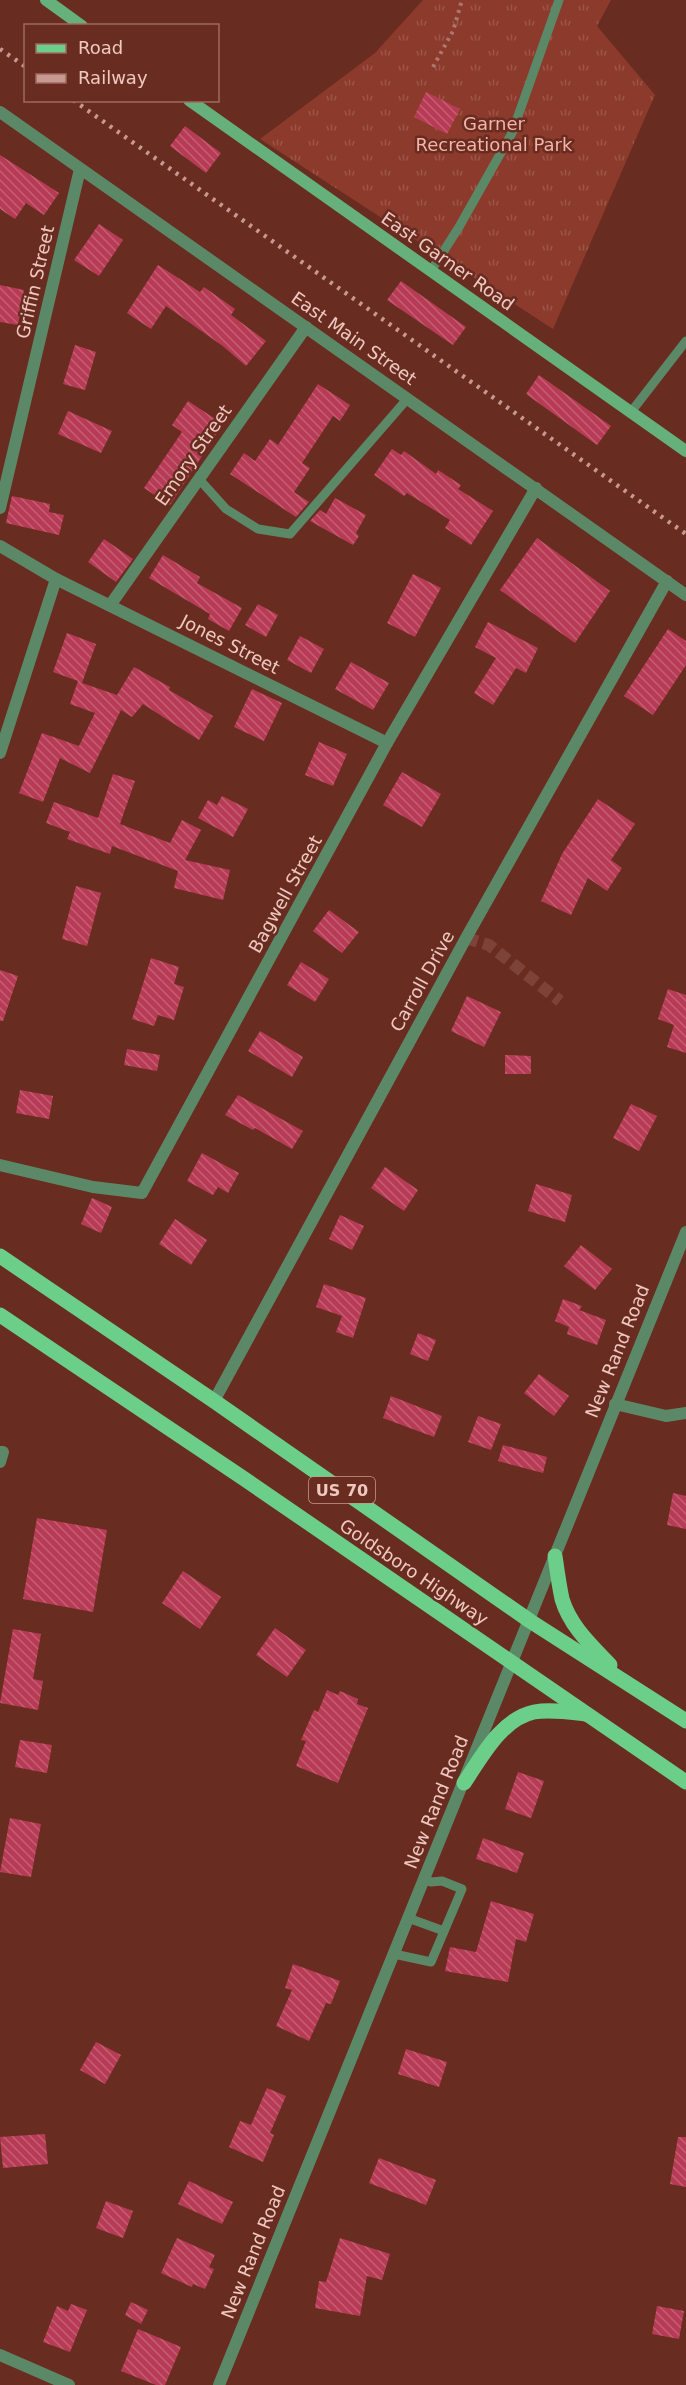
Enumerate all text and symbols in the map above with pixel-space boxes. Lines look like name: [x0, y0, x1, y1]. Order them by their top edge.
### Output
legend: [24, 24, 219, 102]
text: Road: [78, 37, 123, 58]
text: Railway: [78, 67, 148, 88]
park label: Garner Recreational Park: [416, 113, 573, 155]
street label: East Garner Road: [378, 207, 518, 315]
street label: Griffin Street: [12, 223, 58, 341]
street label: East Main Street: [287, 287, 421, 389]
street label: Emory Street: [150, 400, 236, 510]
street label: Jones Street: [176, 610, 283, 678]
street label: Bagwell Street: [244, 832, 326, 956]
street label: Carroll Drive: [386, 927, 458, 1035]
street label: New Rand Road: [581, 1281, 653, 1421]
road number: US 70: [309, 1477, 375, 1503]
street label: Goldsboro Highway: [336, 1514, 493, 1630]
street label: New Rand Road: [400, 1732, 472, 1872]
street label: New Rand Road: [217, 2182, 289, 2322]

